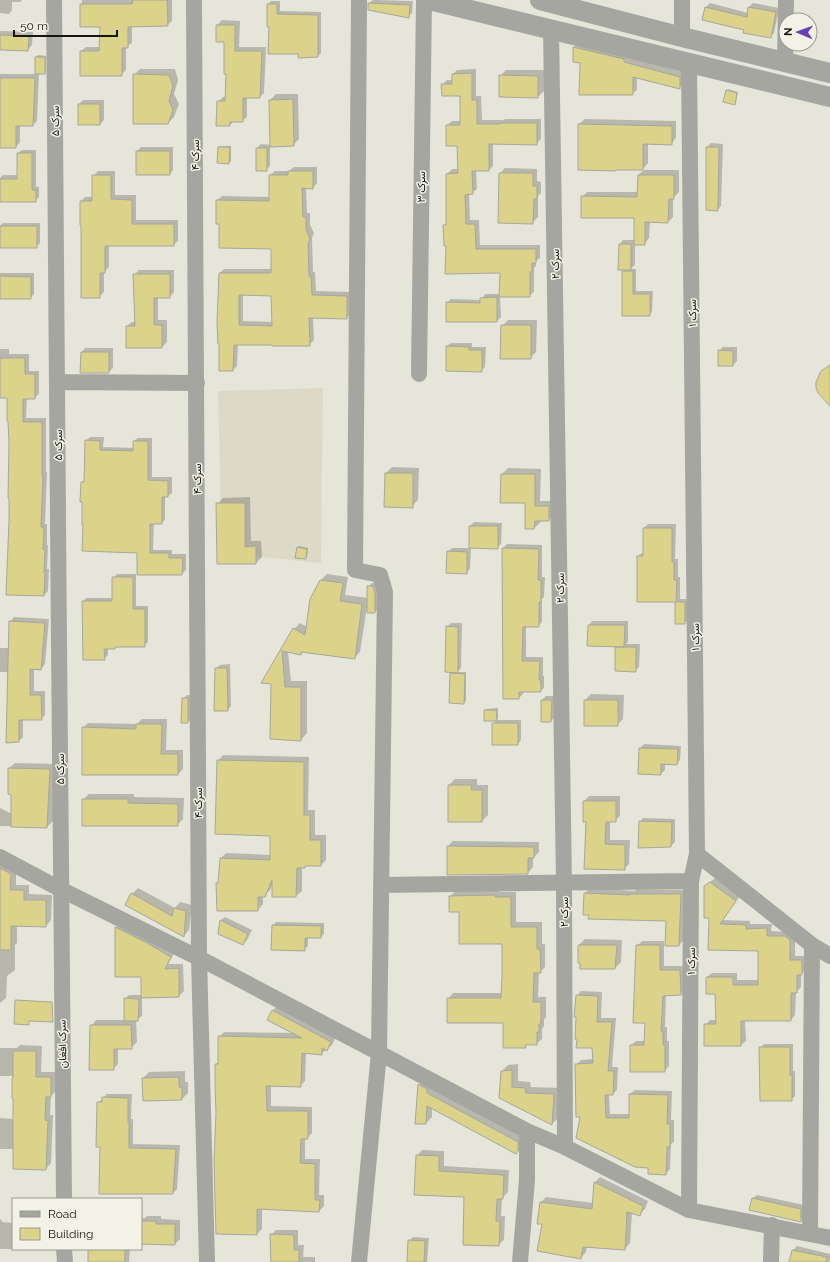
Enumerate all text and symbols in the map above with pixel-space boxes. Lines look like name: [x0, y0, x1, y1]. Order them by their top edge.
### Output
scale bar: [14, 12, 117, 38]
north arrow: [778, 12, 818, 52]
text: 50 m: [20, 19, 48, 33]
text: N: [782, 27, 795, 36]
street label: سرک ۵: [49, 105, 62, 137]
street label: سرک ۴: [189, 139, 202, 170]
street label: سرک ۳: [415, 171, 428, 203]
street label: سرک ۲: [549, 249, 562, 279]
street label: سرک ۱: [686, 299, 699, 327]
street label: سرک ۵: [52, 429, 65, 460]
street label: سرک ۴: [191, 463, 204, 494]
street label: سرک ۲: [554, 573, 567, 603]
street label: سرک ۱: [689, 623, 702, 651]
street label: سرک ۵: [54, 753, 67, 784]
street label: سرک ۴: [192, 787, 205, 818]
street label: سرک ۲: [558, 897, 571, 927]
street label: سرک ۱: [685, 947, 698, 975]
street label: سرک افغان: [56, 1019, 69, 1068]
legend: [12, 1198, 142, 1250]
text: Road: [48, 1207, 77, 1221]
text: Building: [48, 1227, 94, 1241]

